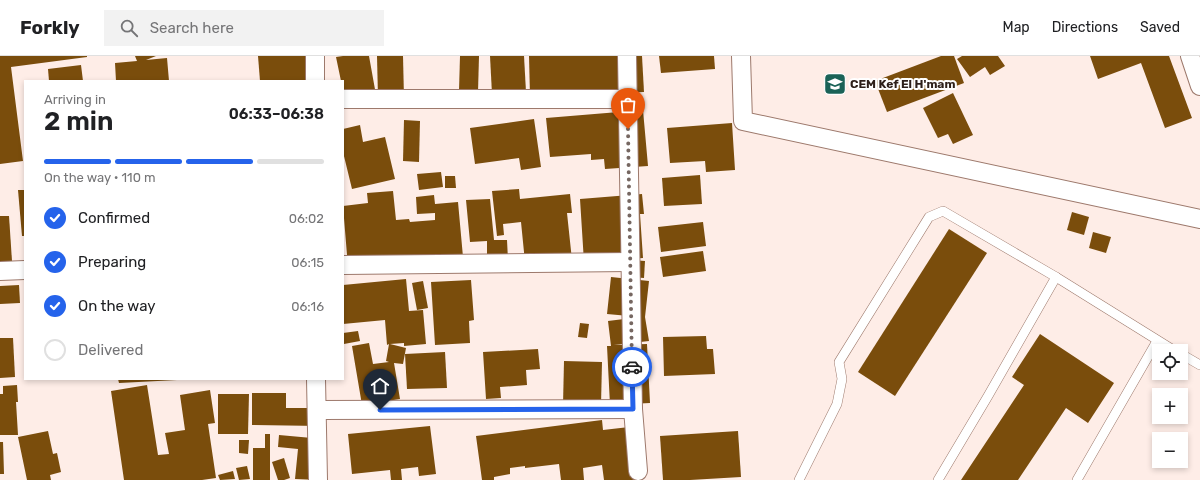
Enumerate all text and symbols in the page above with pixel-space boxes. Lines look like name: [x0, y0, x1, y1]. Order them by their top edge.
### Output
search box: [104, 10, 384, 46]
text: Forkly: [20, 16, 80, 39]
icon: search: [118, 17, 140, 39]
text: Search here: [150, 19, 234, 37]
text: Map: [1003, 19, 1030, 36]
text: Directions: [1052, 19, 1118, 36]
text: Saved: [1140, 19, 1180, 36]
school or university icon: CEM Kef El H'mam: [822, 71, 848, 97]
place label: CEM Kef El H'mam: [850, 77, 955, 91]
pin: [611, 88, 645, 129]
text: Arriving in: [44, 92, 106, 107]
icon: bag: [617, 94, 639, 116]
text: 06:33–06:38: [229, 105, 324, 123]
text: 2 min: [44, 106, 113, 137]
text: On the way · 110 m: [44, 170, 156, 185]
icon: check: [44, 207, 66, 229]
text: Confirmed: [78, 209, 150, 227]
text: 06:02: [289, 211, 324, 226]
icon: check: [44, 251, 66, 273]
text: Preparing: [78, 253, 146, 271]
text: 06:15: [291, 255, 324, 270]
icon: check: [44, 295, 66, 317]
text: On the way: [78, 297, 156, 315]
text: 06:16: [291, 299, 324, 314]
text: Delivered: [78, 341, 143, 359]
map controls: [1152, 344, 1188, 468]
button: locate: [1152, 344, 1188, 380]
courier: [612, 347, 652, 387]
icon: car: [621, 356, 643, 378]
pin: [363, 369, 397, 410]
icon: home: [369, 375, 391, 397]
button: +: [1152, 388, 1188, 424]
button: −: [1152, 432, 1188, 468]

